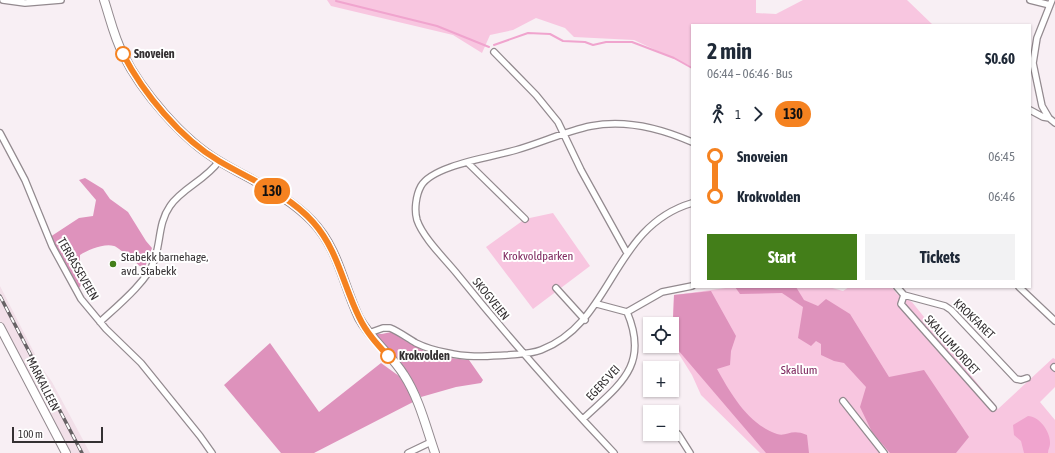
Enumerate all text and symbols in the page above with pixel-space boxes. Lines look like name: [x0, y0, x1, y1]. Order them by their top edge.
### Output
text: 2 min: [707, 38, 752, 64]
marker: Snoveien: [115, 46, 131, 62]
place label: Snoveien: [134, 47, 175, 61]
text: $0.60: [985, 50, 1015, 67]
text: 06:44 – 06:46 · Bus: [707, 66, 793, 81]
icon: walk: [707, 103, 729, 125]
icon: forward: [747, 103, 769, 125]
text: 130: [783, 106, 803, 122]
text: 1: [735, 107, 741, 122]
text: Snoveien: [737, 148, 788, 165]
text: 06:45: [988, 149, 1015, 164]
line badge: 130: [249, 178, 295, 204]
text: 130: [262, 183, 282, 199]
text: Krokvolden: [737, 188, 801, 205]
text: 06:46: [988, 189, 1015, 204]
button: Start: [707, 234, 857, 280]
button: Tickets: [865, 234, 1015, 280]
street label: TERRASSEVEIEN: [55, 235, 101, 303]
park label: Krokvoldparken: [503, 249, 573, 263]
place label: Stabekk barnehage, avd. Stabekk: [121, 250, 208, 278]
marker: Stabekk barnehage, avd. Stabekk: [108, 259, 118, 269]
street label: SKOGVEIEN: [470, 275, 512, 323]
street label: KROKFARET: [951, 296, 998, 342]
street label: SKALLUMJORDET: [922, 312, 983, 378]
map controls: [643, 317, 679, 441]
button: locate: [643, 317, 679, 353]
marker: Krokvolden: [380, 348, 396, 364]
place label: Krokvolden: [399, 349, 450, 363]
street label: MARKALLEEN: [24, 355, 62, 413]
button: +: [643, 361, 679, 397]
street label: EGERS VEI: [583, 362, 623, 404]
park label: Skallum: [781, 363, 817, 377]
button: −: [643, 405, 679, 441]
scale bar: [12, 425, 103, 444]
text: 100 m: [18, 428, 43, 440]

